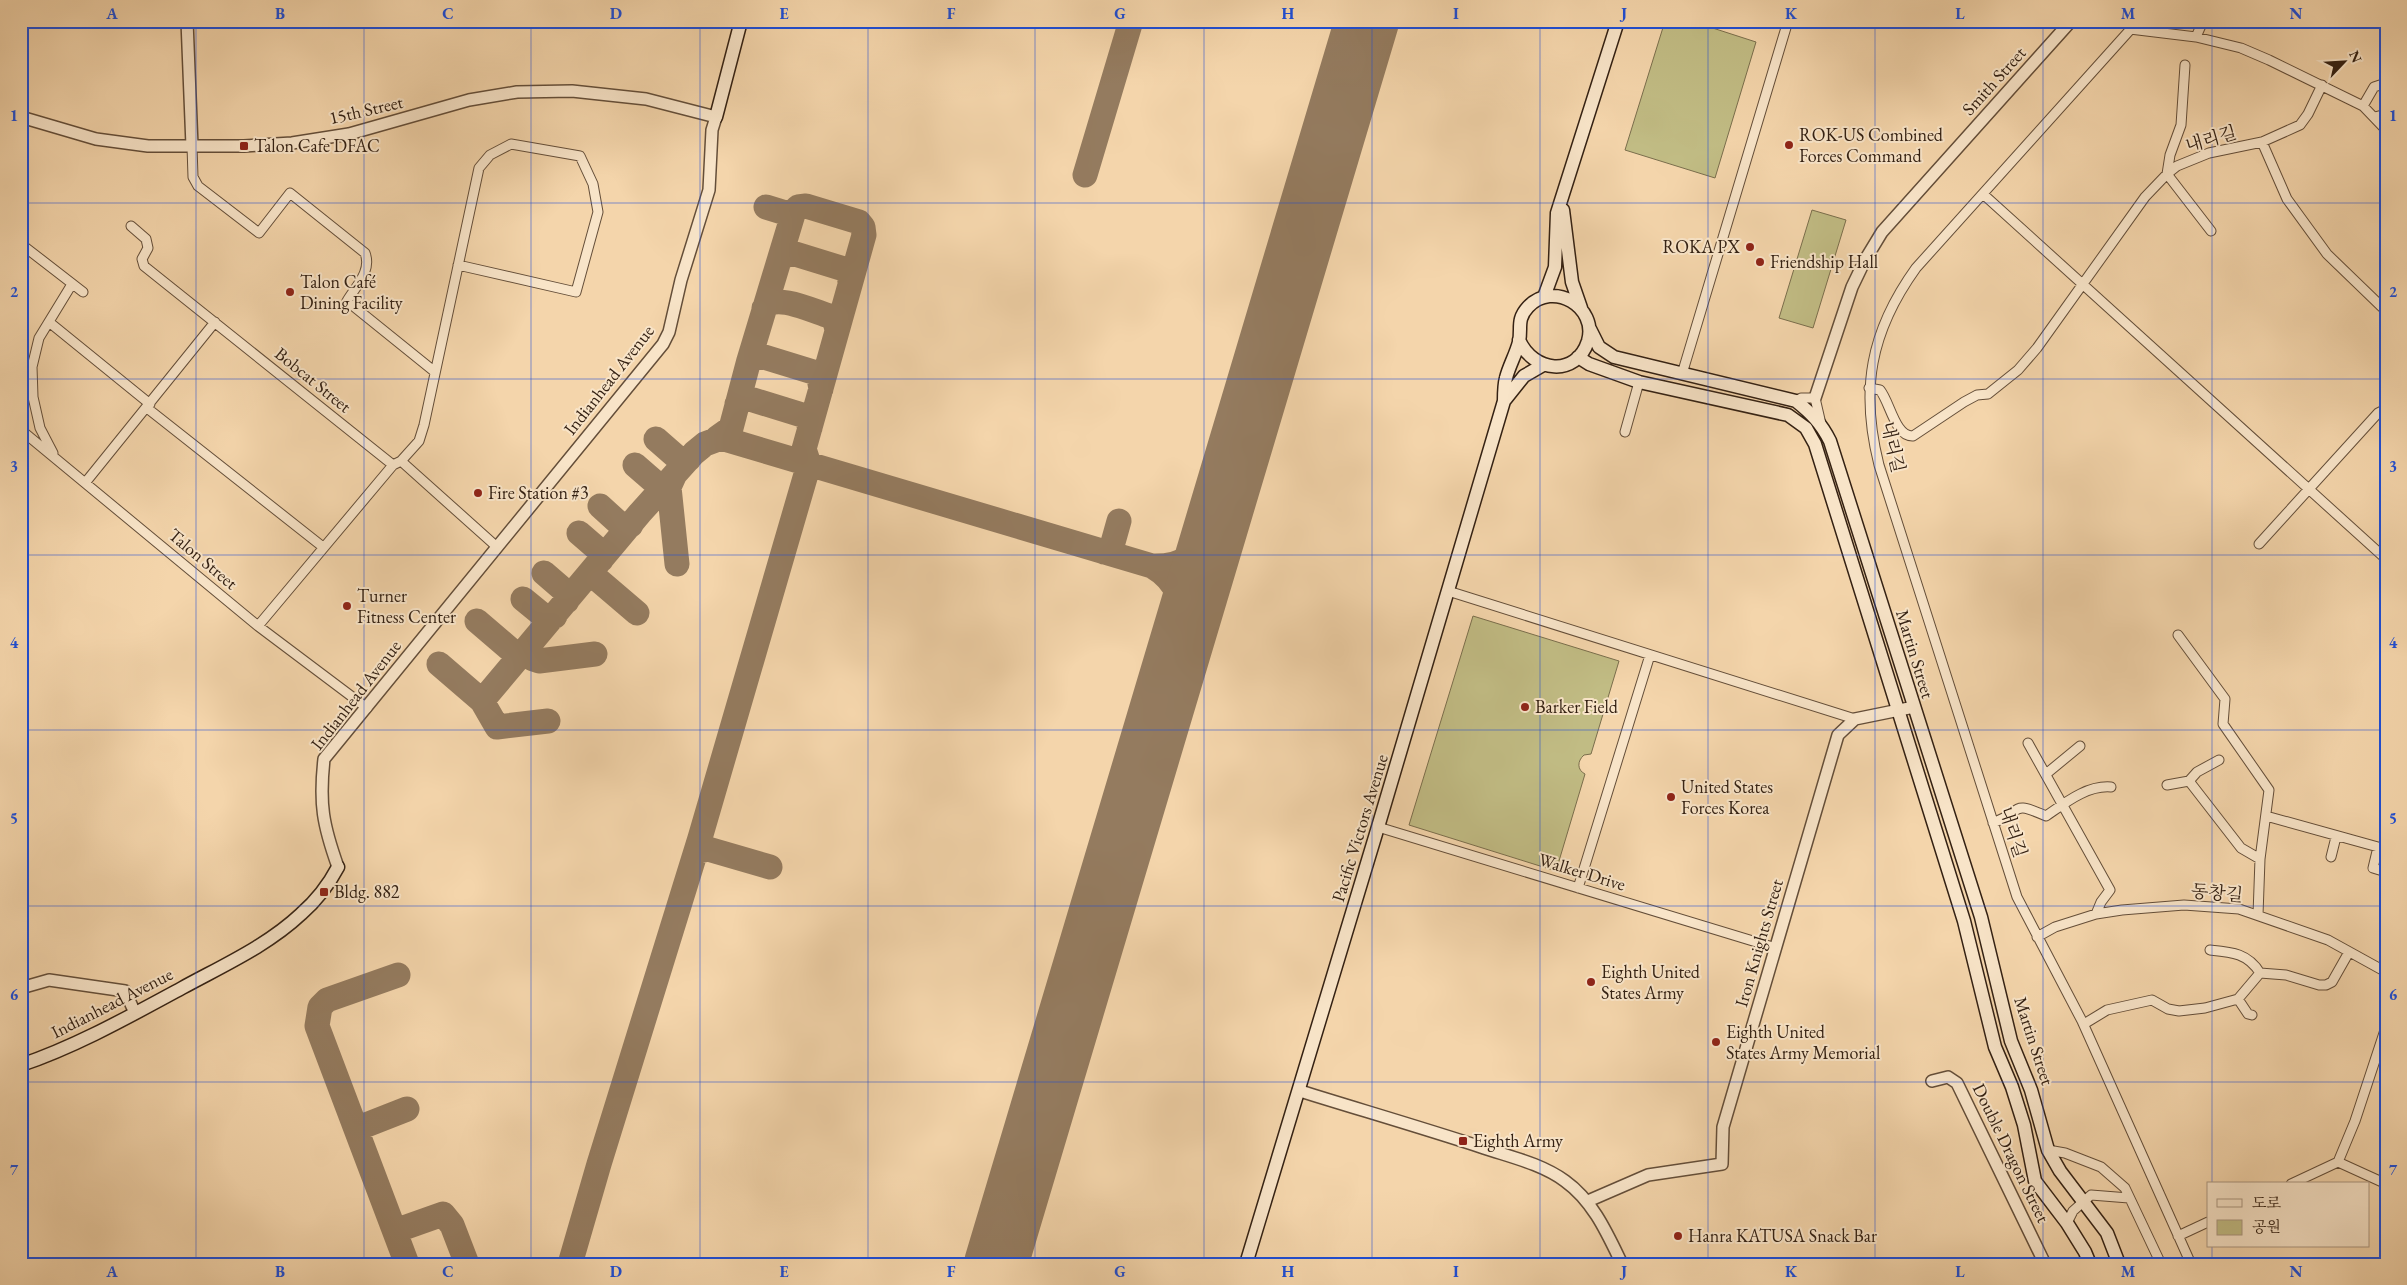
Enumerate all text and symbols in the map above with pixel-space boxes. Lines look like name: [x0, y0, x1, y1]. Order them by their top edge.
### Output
text: A: [105, 3, 118, 24]
text: B: [275, 3, 285, 24]
text: C: [442, 3, 454, 24]
text: D: [610, 3, 622, 24]
text: E: [779, 3, 789, 24]
text: F: [947, 3, 956, 24]
text: G: [1114, 3, 1126, 24]
text: H: [1282, 3, 1295, 24]
text: I: [1453, 3, 1459, 24]
text: J: [1619, 3, 1627, 24]
text: K: [1785, 3, 1798, 24]
text: L: [1955, 3, 1965, 24]
text: M: [2121, 3, 2136, 24]
text: N: [2290, 3, 2303, 24]
north arrow: [2320, 38, 2370, 88]
street label: Smith Street: [1957, 41, 2031, 120]
text: N: [2345, 48, 2367, 66]
street label: 15th Street: [327, 90, 406, 129]
text: 1: [10, 105, 18, 126]
text: 1: [2389, 105, 2397, 126]
street label: 내리길: [2183, 120, 2239, 157]
place label: ROK-US Combined Forces Command: [1799, 123, 1944, 167]
place label: Talon Cafe DFAC: [254, 134, 380, 157]
marker: ROK-US Combined Forces Command: [1783, 139, 1795, 151]
marker: Talon Cafe DFAC: [238, 140, 250, 152]
place label: ROKA PX: [1662, 235, 1740, 258]
marker: ROKA PX: [1744, 241, 1756, 253]
place label: Friendship Hall: [1770, 250, 1878, 273]
marker: Friendship Hall: [1754, 256, 1766, 268]
place label: Talon Café Dining Facility: [300, 270, 403, 314]
text: 2: [10, 281, 19, 302]
text: 2: [2389, 281, 2398, 302]
marker: Talon Café Dining Facility: [284, 286, 296, 298]
street label: Indianhead Avenue: [558, 320, 659, 439]
street label: Bobcat Street: [270, 342, 356, 418]
street label: 내리길: [1876, 419, 1911, 475]
text: 3: [10, 456, 18, 477]
text: 3: [2389, 456, 2397, 477]
place label: Fire Station #3: [488, 481, 589, 504]
marker: Fire Station #3: [472, 487, 484, 499]
street label: Talon Street: [164, 523, 243, 594]
place label: Turner Fitness Center: [357, 584, 456, 628]
marker: Turner Fitness Center: [341, 600, 353, 612]
street label: Martin Street: [1891, 607, 1940, 701]
text: 4: [10, 632, 19, 653]
text: 4: [2389, 632, 2398, 653]
street label: Indianhead Avenue: [305, 635, 406, 754]
place label: Barker Field: [1535, 695, 1619, 718]
marker: Barker Field: [1519, 701, 1531, 713]
street label: Pacific Victors Avenue: [1326, 751, 1393, 905]
place label: United States Forces Korea: [1681, 775, 1773, 819]
marker: United States Forces Korea: [1665, 791, 1677, 803]
street label: 내리길: [1994, 803, 2032, 860]
text: 5: [10, 808, 18, 829]
text: 5: [2389, 808, 2397, 829]
street label: Walker Drive: [1536, 847, 1628, 896]
street label: Iron Knights Street: [1729, 876, 1788, 1009]
street label: 동창길: [2190, 879, 2244, 906]
place label: Bldg. 882: [334, 880, 400, 903]
marker: Bldg. 882: [318, 886, 330, 898]
place label: Eighth United States Army: [1601, 960, 1701, 1004]
street label: Indianhead Avenue: [47, 962, 177, 1043]
marker: Eighth United States Army: [1585, 976, 1597, 988]
text: 6: [10, 984, 19, 1005]
text: 6: [2389, 984, 2398, 1005]
street label: Martin Street: [2009, 994, 2060, 1088]
place label: Eighth United States Army Memorial: [1726, 1020, 1880, 1064]
marker: Eighth United States Army Memorial: [1710, 1036, 1722, 1048]
street label: Double Dragon Street: [1968, 1079, 2055, 1226]
place label: Eighth Army: [1473, 1129, 1563, 1152]
marker: Eighth Army: [1457, 1135, 1469, 1147]
text: 7: [10, 1159, 19, 1180]
text: 7: [2389, 1159, 2398, 1180]
legend: [2207, 1182, 2370, 1248]
text: 도로: [2252, 1193, 2281, 1212]
text: 공원: [2252, 1217, 2281, 1236]
place label: Hanra KATUSA Snack Bar: [1688, 1224, 1877, 1247]
marker: Hanra KATUSA Snack Bar: [1672, 1230, 1684, 1242]
text: A: [105, 1261, 118, 1282]
text: B: [275, 1261, 285, 1282]
text: C: [442, 1261, 454, 1282]
text: D: [610, 1261, 622, 1282]
text: E: [779, 1261, 789, 1282]
text: F: [947, 1261, 956, 1282]
text: G: [1114, 1261, 1126, 1282]
text: H: [1282, 1261, 1295, 1282]
text: I: [1453, 1261, 1459, 1282]
text: J: [1619, 1261, 1627, 1282]
text: K: [1785, 1261, 1798, 1282]
text: L: [1955, 1261, 1965, 1282]
text: M: [2121, 1261, 2136, 1282]
text: N: [2290, 1261, 2303, 1282]

